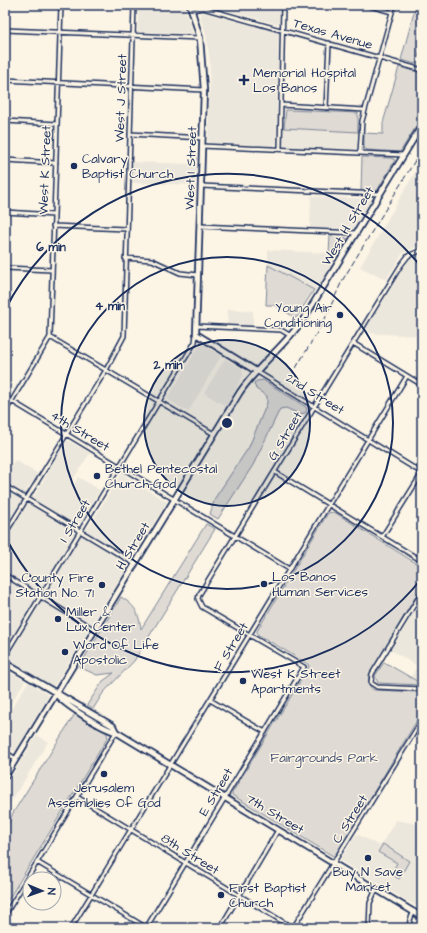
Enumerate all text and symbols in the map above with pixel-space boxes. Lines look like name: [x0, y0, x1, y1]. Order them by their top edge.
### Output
street label: Texas Avenue: [291, 14, 375, 54]
street label: West J Street: [110, 53, 132, 143]
place label: Memorial Hospital Los Banos: [253, 64, 356, 97]
marker: Memorial Hospital Los Banos: [238, 74, 250, 86]
street label: West K Street: [34, 124, 56, 215]
street label: West I Street: [181, 125, 201, 210]
place label: Calvary Baptist Church: [82, 150, 174, 183]
marker: Calvary Baptist Church: [69, 161, 79, 171]
street label: West H Street: [317, 182, 379, 269]
text: 6 min: [36, 239, 66, 256]
text: 4 min: [95, 298, 125, 315]
place label: Young Air Conditioning: [264, 299, 332, 333]
marker: Young Air Conditioning: [335, 310, 345, 320]
text: 2 min: [153, 357, 182, 374]
street label: 2nd Street: [282, 369, 348, 419]
street label: 4th Street: [47, 406, 113, 456]
street label: G Street: [263, 407, 307, 464]
centre of rings: [220, 416, 234, 430]
place label: Bethel Pentecostal Church-God: [105, 460, 217, 493]
marker: Bethel Pentecostal Church-God: [92, 471, 102, 481]
street label: I Street: [55, 495, 95, 546]
street label: H Street: [112, 518, 155, 573]
place label: Los Banos Human Services: [272, 568, 368, 601]
place label: County Fire Station No. 71: [15, 569, 94, 602]
marker: Los Banos Human Services: [259, 579, 269, 589]
marker: County Fire Station No. 71: [97, 580, 107, 590]
place label: Miller & Lux Center: [66, 603, 135, 636]
marker: Miller & Lux Center: [53, 614, 63, 624]
street label: F Street: [209, 618, 253, 675]
place label: Word Of Life Apostolic: [73, 636, 159, 669]
marker: Word Of Life Apostolic: [60, 647, 70, 657]
place label: West K Street Apartments: [251, 665, 341, 698]
marker: West K Street Apartments: [238, 676, 248, 686]
park label: Fairgrounds Park: [270, 749, 378, 768]
street label: E Street: [195, 764, 238, 819]
marker: Jerusalem Assemblies Of God: [99, 769, 109, 779]
place label: Jerusalem Assemblies Of God: [47, 779, 161, 812]
street label: 7th Street: [243, 790, 308, 839]
street label: C Street: [328, 790, 372, 847]
street label: 8th Street: [157, 829, 223, 879]
marker: Buy N Save Market: [363, 853, 373, 863]
place label: Buy N Save Market: [333, 863, 403, 896]
north arrow: [22, 871, 62, 911]
place label: First Baptist Church: [229, 879, 307, 912]
text: N: [44, 888, 59, 895]
marker: First Baptist Church: [216, 890, 226, 900]

